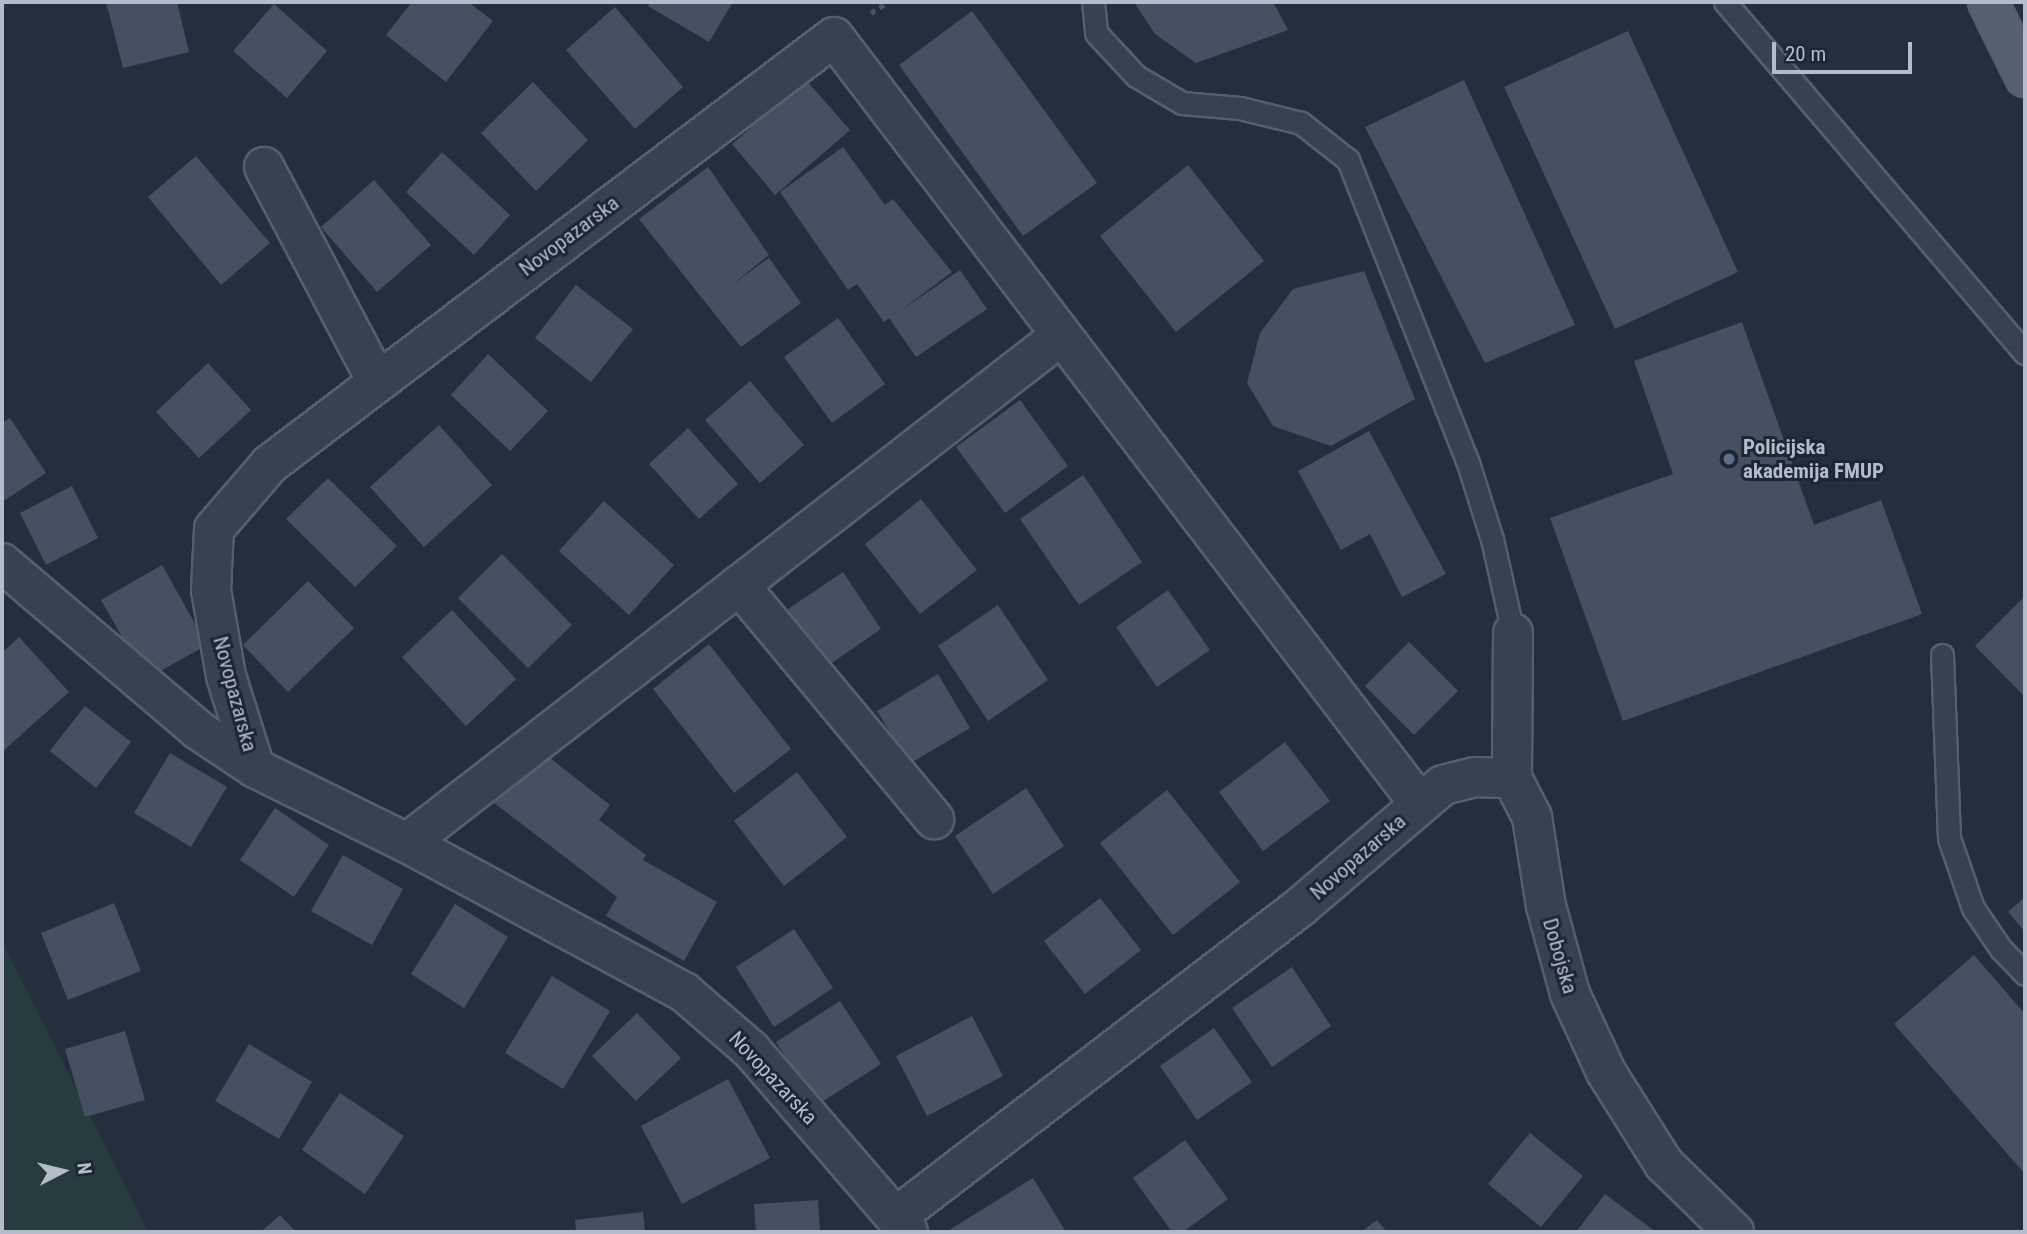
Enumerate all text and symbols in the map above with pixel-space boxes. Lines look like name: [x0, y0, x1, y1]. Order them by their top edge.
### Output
scale bar: [1775, 28, 1915, 72]
text: 20 m: [1785, 42, 1826, 66]
street label: Novopazarska: [514, 190, 624, 282]
place label: Policijska akademija FMUP: [1743, 434, 1884, 484]
marker: Policijska akademija FMUP: [1721, 451, 1737, 467]
street label: Novopazarska: [208, 634, 262, 754]
street label: Novopazarska: [1305, 809, 1411, 905]
street label: Dobojska: [1537, 915, 1583, 997]
street label: Novopazarska: [724, 1026, 822, 1130]
north arrow: [28, 1136, 98, 1206]
text: N: [72, 1161, 96, 1176]

